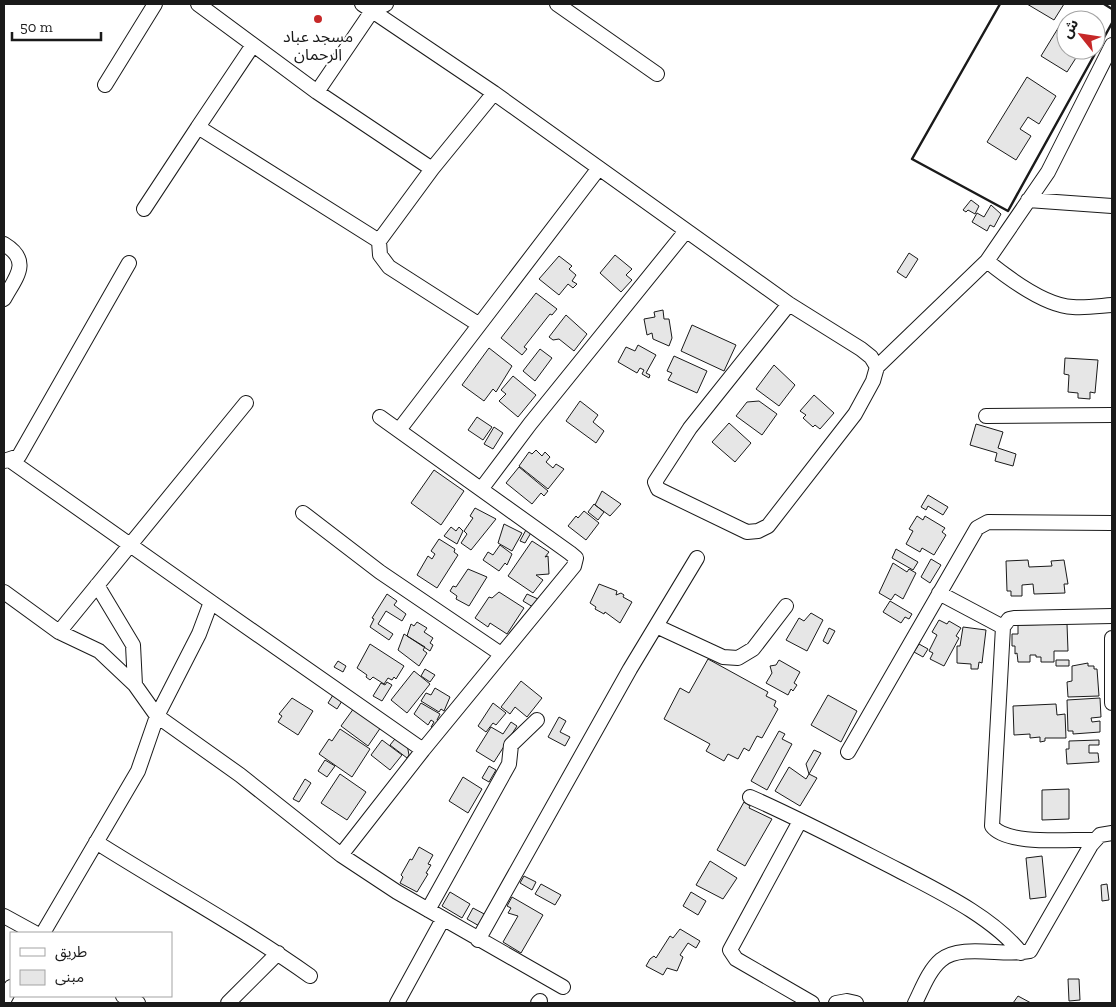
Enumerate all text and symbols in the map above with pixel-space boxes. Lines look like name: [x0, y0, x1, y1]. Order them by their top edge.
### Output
scale bar: [12, 10, 101, 42]
north arrow: [1056, 10, 1106, 60]
marker: مسجد عباد الرحمان: [312, 13, 324, 25]
text: ش: [1058, 16, 1082, 41]
text: 50 m: [20, 18, 53, 36]
place label: مسجد عباد الرحمان: [283, 27, 353, 64]
legend: [10, 932, 172, 997]
text: طريق: [55, 943, 87, 962]
text: مبنى: [55, 968, 84, 986]

